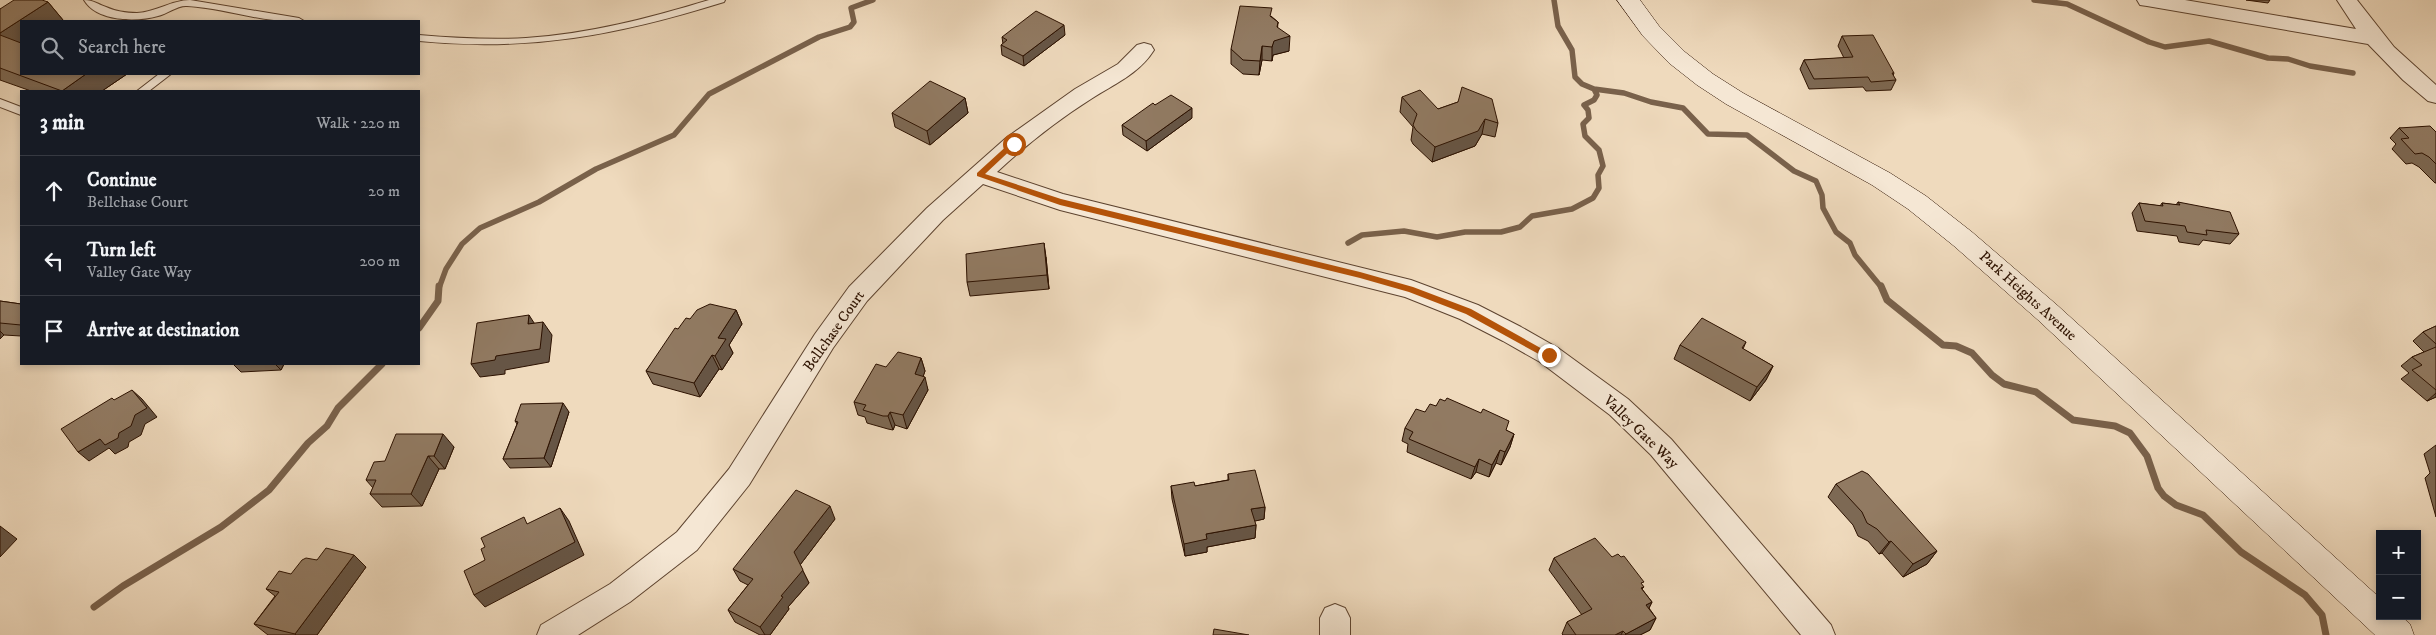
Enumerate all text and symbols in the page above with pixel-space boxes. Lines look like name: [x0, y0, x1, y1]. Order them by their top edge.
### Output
search box: [20, 20, 420, 75]
icon: search: [38, 34, 66, 62]
text: Search here: [78, 36, 166, 59]
text: 3 min: [40, 110, 85, 136]
text: Walk · 220 m: [316, 113, 400, 133]
route start: [1003, 133, 1026, 156]
text: Continue: [87, 169, 157, 192]
icon: ahead: [40, 177, 68, 205]
text: 20 m: [368, 181, 400, 201]
text: Bellchase Court: [87, 192, 188, 212]
text: Turn left: [87, 239, 156, 262]
icon: left: [40, 247, 68, 275]
street label: Park Heights Avenue: [1975, 247, 2081, 345]
text: 200 m: [359, 251, 400, 271]
text: Valley Gate Way: [87, 262, 191, 282]
street label: Bellchase Court: [799, 287, 869, 375]
icon: arrive: [40, 317, 68, 345]
text: Arrive at destination: [87, 319, 239, 342]
route end: [1538, 344, 1561, 367]
street label: Valley Gate Way: [1599, 391, 1683, 473]
map controls: [2376, 530, 2421, 620]
button: +: [2376, 530, 2421, 575]
button: −: [2376, 575, 2421, 620]

